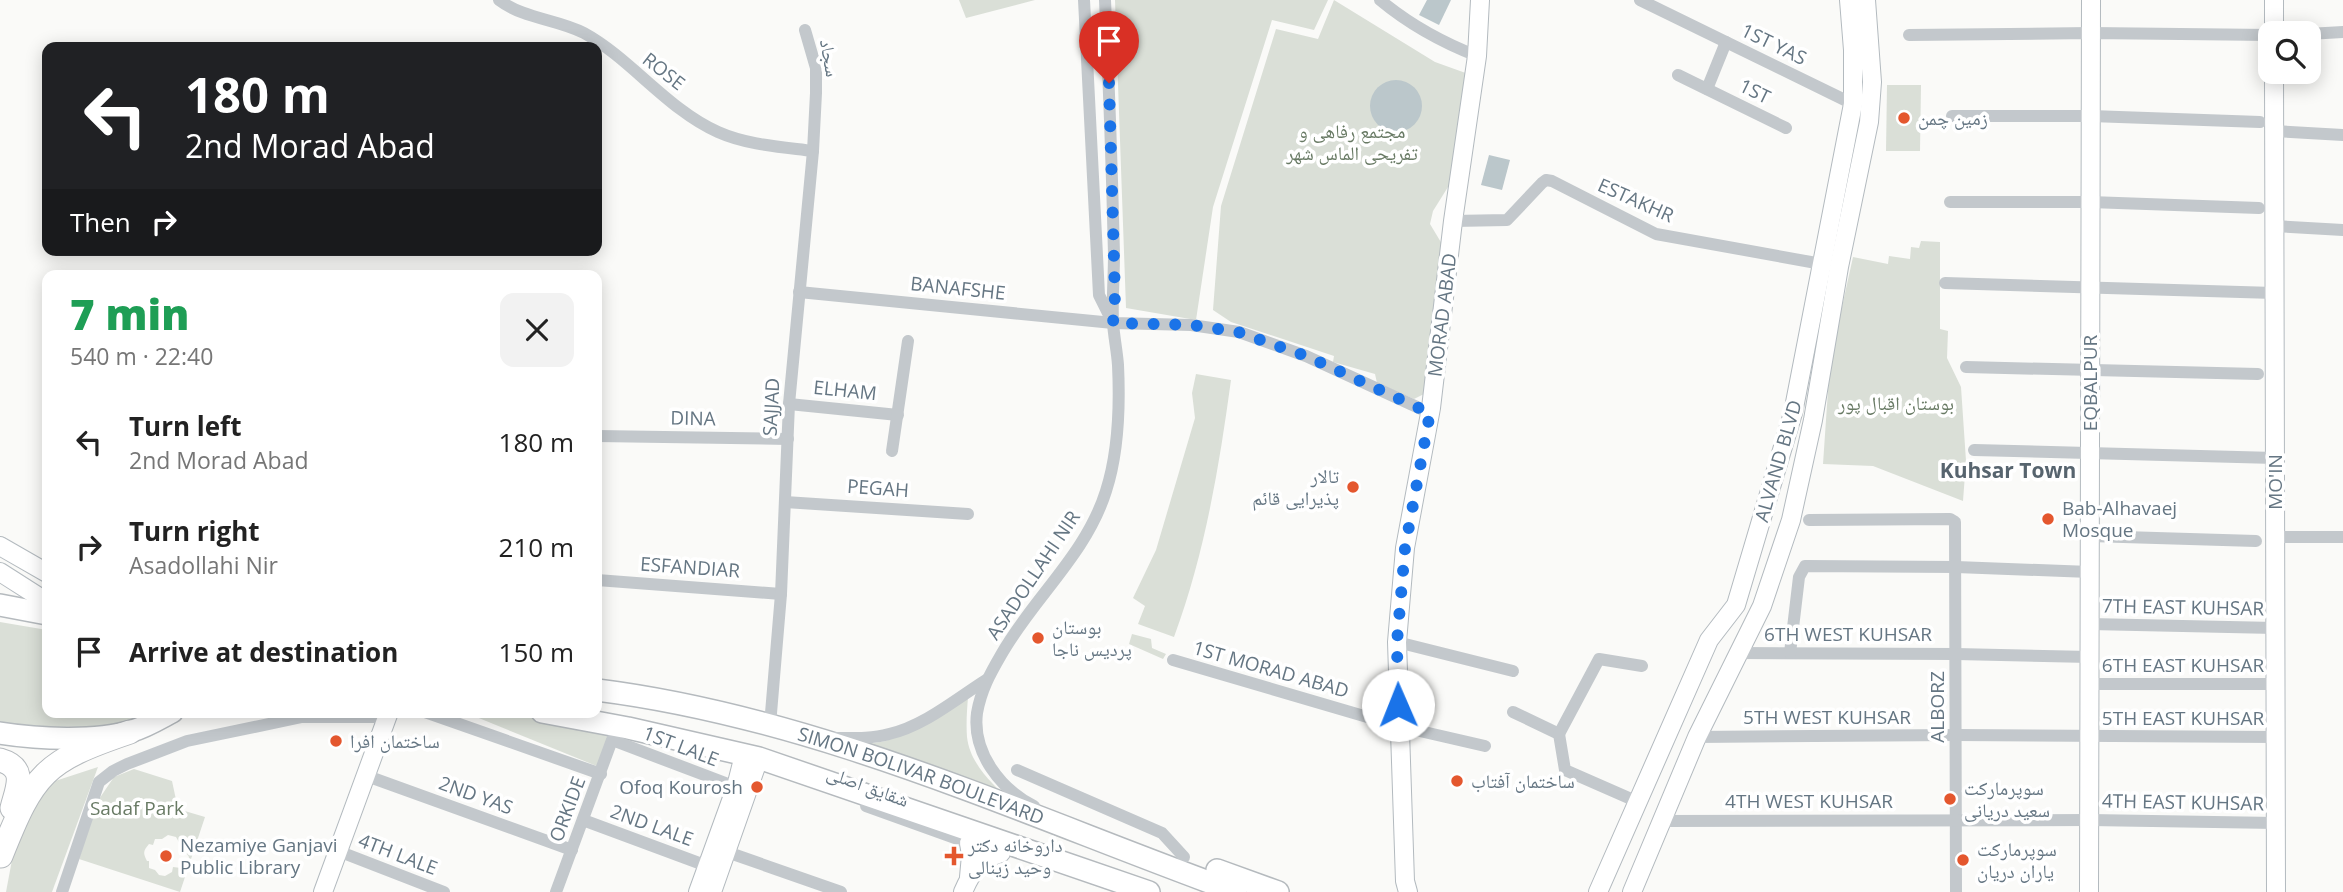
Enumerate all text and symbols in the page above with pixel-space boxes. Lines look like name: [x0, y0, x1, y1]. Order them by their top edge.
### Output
pin: [1079, 11, 1139, 83]
street label: 1ST YAS: [1737, 17, 1811, 71]
map controls: [2258, 21, 2321, 84]
button: search: [2258, 21, 2321, 84]
icon: arrive: [1090, 22, 1128, 60]
street label: سجاد: [814, 37, 846, 79]
street label: ROSE: [637, 46, 691, 96]
text: 180 m: [185, 61, 330, 127]
icon: left: [70, 70, 161, 161]
street label: 1ST: [1735, 72, 1775, 110]
place label: زمین چمن: [1918, 105, 1988, 131]
marker: زمین چمن: [1896, 110, 1912, 126]
park label: مجتمع رفاهی و تفریحی الماس شهر: [1285, 118, 1418, 166]
text: 2nd Morad Abad: [185, 124, 435, 167]
street label: ESTAKHR: [1594, 172, 1678, 228]
icon: right: [145, 203, 183, 241]
text: Then: [70, 204, 131, 240]
street label: MORAD ABAD: [1422, 252, 1462, 378]
street label: BANAFSHE: [909, 270, 1007, 306]
text: 7 min: [70, 285, 189, 342]
button: close: [500, 293, 574, 367]
street label: EQBALPUR: [2077, 334, 2103, 431]
text: 540 m · 22:40: [70, 340, 213, 372]
street label: ELHAM: [812, 374, 878, 406]
street label: SAJJAD: [756, 377, 786, 437]
park label: بوستان اقبال پور: [1837, 390, 1954, 416]
street label: ALVAND BLVD: [1748, 397, 1808, 525]
street label: DINA: [670, 405, 716, 431]
text: Turn left: [129, 408, 241, 444]
icon: left: [70, 423, 108, 461]
text: 180 m: [499, 424, 574, 460]
text: 2nd Morad Abad: [129, 444, 309, 476]
street label: MO'IN: [2262, 454, 2288, 510]
district label: Kuhsar Town: [1940, 456, 2076, 484]
place label: تالار پذیرایی قائم: [1252, 463, 1339, 511]
street label: PEGAH: [846, 473, 910, 503]
marker: تالار پذیرایی قائم: [1345, 479, 1361, 495]
place label: Bab-Alhavaej Mosque: [2062, 495, 2177, 543]
street label: ASADOLLAHI NIR: [980, 505, 1086, 645]
marker: Bab-Alhavaej Mosque: [2040, 511, 2056, 527]
text: Turn right: [129, 513, 260, 549]
icon: right: [70, 528, 108, 566]
text: 210 m: [499, 529, 574, 565]
text: Asadollahi Nir: [129, 549, 278, 581]
street label: ESFANDIAR: [639, 551, 741, 583]
street label: 7TH EAST KUHSAR: [2102, 593, 2265, 621]
place label: بوستان پردیس ناجا: [1052, 614, 1132, 662]
street label: 6TH WEST KUHSAR: [1764, 621, 1932, 647]
marker: بوستان پردیس ناجا: [1030, 630, 1046, 646]
icon: arrive: [70, 633, 108, 671]
text: Arrive at destination: [129, 634, 398, 670]
text: 150 m: [499, 634, 574, 670]
street label: 1ST MORAD ABAD: [1190, 634, 1352, 704]
street label: 6TH EAST KUHSAR: [2102, 652, 2264, 678]
position arrow: [1361, 668, 1435, 742]
street label: ALBORZ: [1924, 671, 1950, 743]
street label: 5TH WEST KUHSAR: [1743, 704, 1911, 730]
street label: 5TH EAST KUHSAR: [2102, 705, 2264, 731]
street label: 1ST LALE: [639, 720, 723, 772]
street label: SIMON BOLIVAR BOULEVARD: [795, 721, 1048, 831]
place label: ساختمان افرا: [350, 728, 440, 754]
marker: ساختمان افرا: [328, 733, 344, 749]
street label: شقایق اصلی: [823, 759, 913, 813]
place label: ساختمان آفتاب: [1471, 768, 1575, 794]
street label: 2ND YAS: [435, 770, 517, 820]
street label: ORKIDE: [543, 773, 591, 845]
marker: ساختمان آفتاب: [1449, 773, 1465, 789]
place label: Ofoq Kourosh: [619, 774, 743, 800]
place label: سوپرمارکت سعید دریانی: [1964, 775, 2050, 823]
marker: Ofoq Kourosh: [749, 779, 765, 795]
street label: 4TH WEST KUHSAR: [1725, 788, 1893, 814]
street label: 4TH EAST KUHSAR: [2102, 788, 2265, 816]
marker: سوپرمارکت سعید دریانی: [1942, 791, 1958, 807]
park label: Sadaf Park: [90, 795, 184, 821]
street label: 2ND LALE: [607, 798, 697, 852]
street label: 4TH LALE: [355, 827, 441, 881]
place label: Nezamiye Ganjavi Public Library: [180, 832, 338, 880]
place label: داروخانه دکتر وحید زینالی: [967, 832, 1063, 880]
place label: سوپرمارکت یاران دریان: [1977, 836, 2057, 884]
marker: Nezamiye Ganjavi Public Library: [158, 848, 174, 864]
marker: داروخانه دکتر وحید زینالی: [946, 848, 962, 864]
marker: سوپرمارکت یاران دریان: [1955, 852, 1971, 868]

